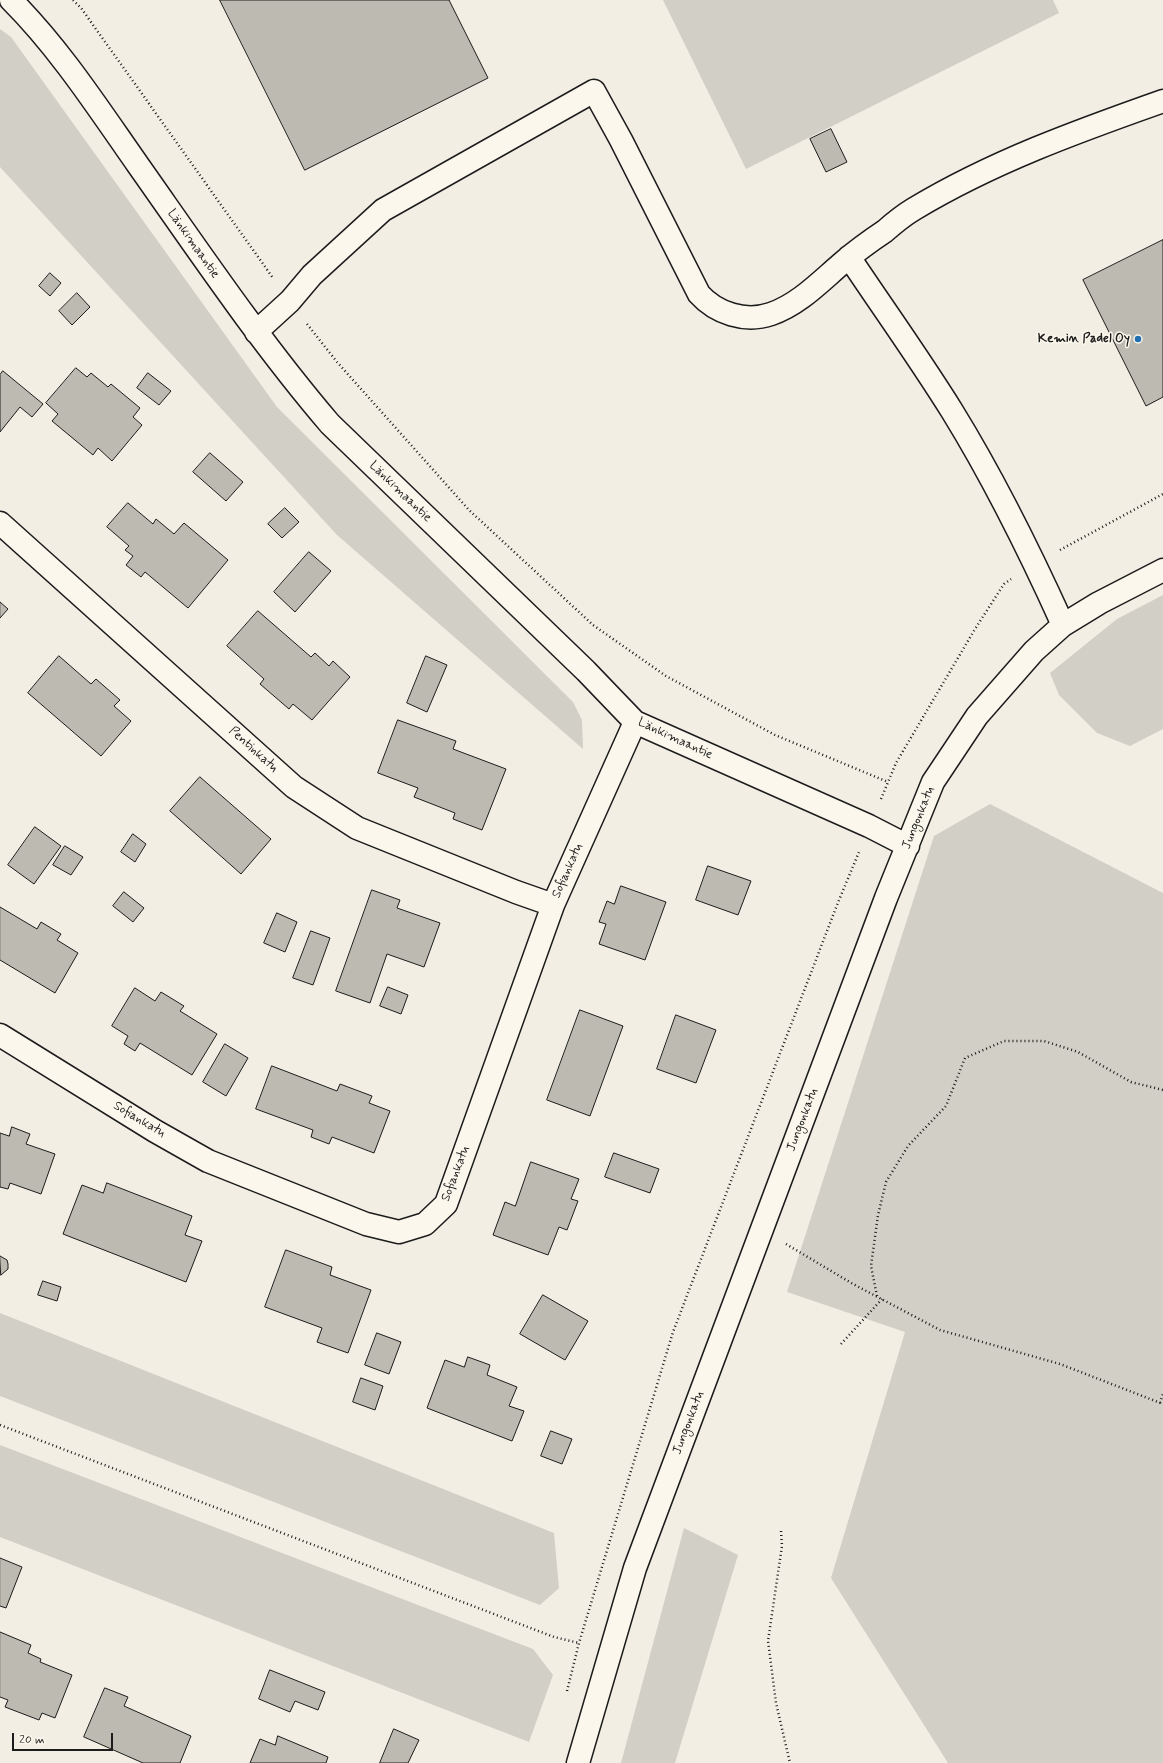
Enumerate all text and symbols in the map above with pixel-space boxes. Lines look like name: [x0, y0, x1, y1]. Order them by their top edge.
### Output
street label: Länkimaantie: [163, 206, 223, 282]
place label: Kemin Padel Oy: [1038, 331, 1130, 347]
marker: Kemin Padel Oy: [1133, 334, 1143, 344]
street label: Länkimaantie: [365, 458, 435, 526]
street label: Länkimaantie: [635, 715, 715, 763]
street label: Pentinkatu: [225, 724, 281, 776]
street label: Jungonkatu: [899, 784, 939, 852]
street label: Sofiankatu: [549, 841, 587, 901]
street label: Jungonkatu: [784, 1086, 822, 1154]
street label: Sofiankatu: [110, 1098, 168, 1142]
street label: Sofiankatu: [438, 1144, 474, 1204]
street label: Jungonkatu: [670, 1389, 708, 1457]
scale bar: [14, 1725, 115, 1751]
text: 20 m: [19, 1732, 45, 1748]

